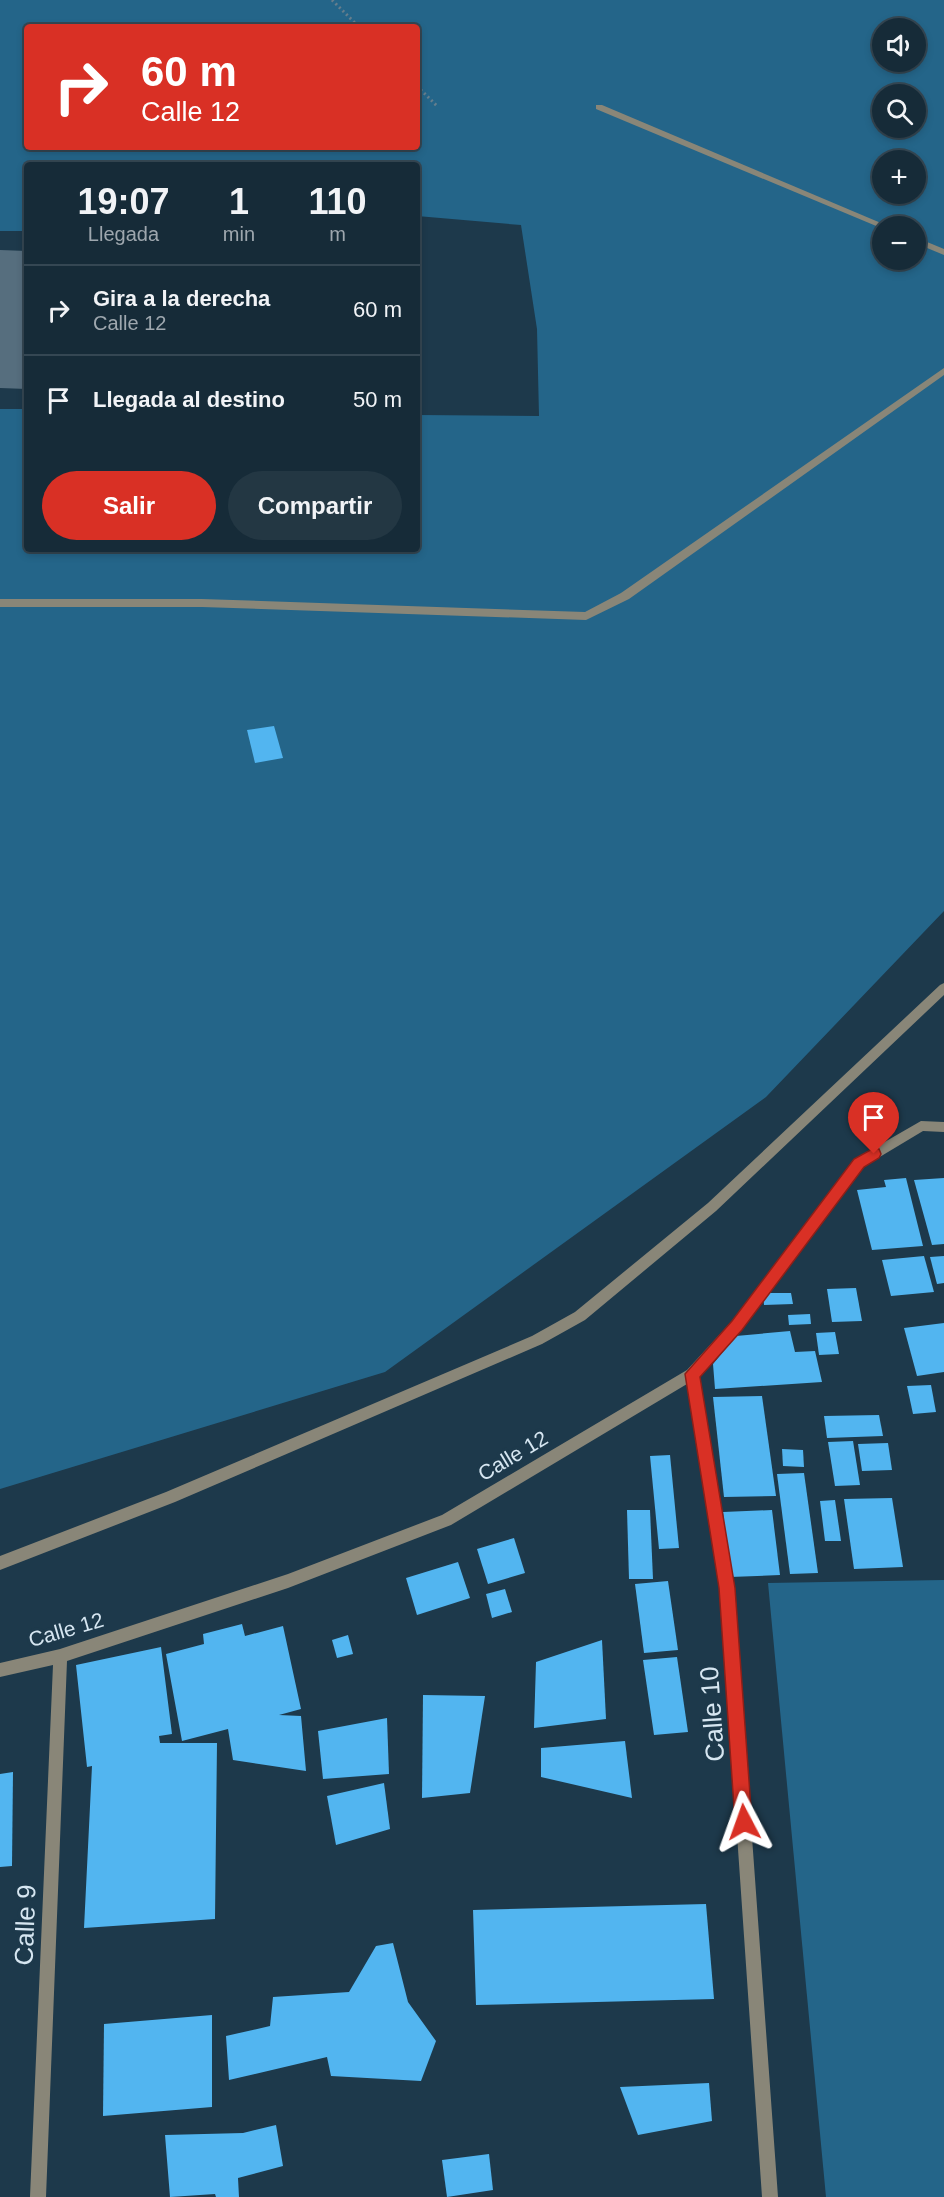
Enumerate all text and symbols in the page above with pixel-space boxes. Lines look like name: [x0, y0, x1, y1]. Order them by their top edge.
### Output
map controls: [872, 18, 926, 270]
button: sound: [872, 18, 926, 72]
icon: right: [42, 48, 120, 126]
text: 60 m: [141, 48, 237, 95]
button: search: [872, 84, 926, 138]
text: Calle 12: [141, 97, 240, 127]
button: +: [872, 150, 926, 204]
text: 19:07: [77, 181, 169, 222]
text: 1: [229, 181, 249, 222]
text: 110: [308, 181, 367, 222]
button: −: [872, 216, 926, 270]
text: Llegada: [88, 223, 159, 245]
text: min: [223, 223, 255, 245]
text: m: [329, 223, 346, 245]
text: Gira a la derecha: [93, 286, 270, 311]
icon: right: [42, 294, 75, 327]
text: 60 m: [353, 297, 402, 322]
text: Calle 12: [93, 312, 166, 334]
icon: arrive: [42, 384, 75, 417]
text: Llegada al destino: [93, 387, 285, 412]
text: 50 m: [353, 387, 402, 412]
button: Salir: [42, 471, 216, 540]
button: Compartir: [228, 471, 402, 540]
pin: [848, 1092, 899, 1154]
icon: arrive: [857, 1101, 890, 1134]
street label: Calle 12: [474, 1426, 552, 1485]
street label: Calle 12: [26, 1608, 106, 1651]
street label: Calle 10: [694, 1665, 730, 1763]
position arrow: [712, 1790, 776, 1854]
street label: Calle 9: [9, 1884, 41, 1966]

